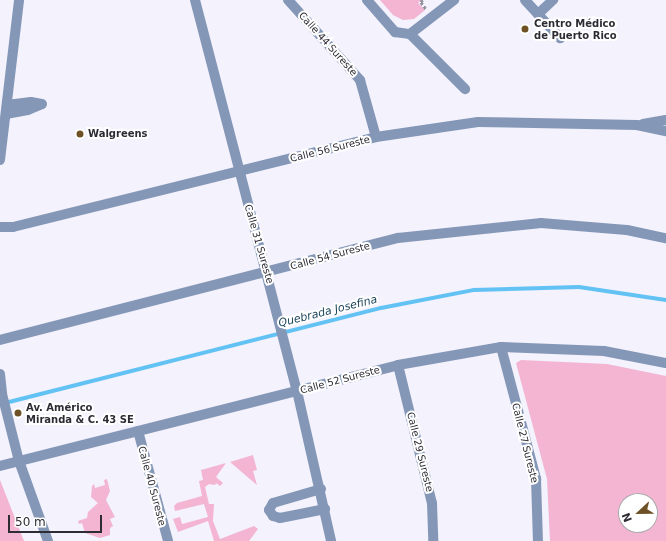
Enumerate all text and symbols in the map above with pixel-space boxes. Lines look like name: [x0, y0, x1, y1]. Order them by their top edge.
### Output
street label: Calle 44 Sureste: [296, 10, 360, 78]
place label: Centro Médico de Puerto Rico: [534, 17, 617, 40]
marker: Centro Médico de Puerto Rico: [519, 23, 531, 35]
place label: Walgreens: [88, 128, 148, 140]
marker: Walgreens: [75, 129, 85, 139]
street label: Calle 56 Sureste: [289, 133, 371, 165]
street label: Calle 31 Sureste: [242, 203, 276, 285]
street label: Calle 54 Sureste: [289, 240, 371, 272]
water label: Quebrada Josefina: [277, 293, 379, 331]
street label: Calle 52 Sureste: [299, 364, 381, 396]
place label: Av. Américo Miranda & C. 43 SE: [26, 401, 134, 424]
street label: Calle 27 Sureste: [509, 402, 541, 484]
marker: Av. Américo Miranda & C. 43 SE: [13, 408, 23, 418]
street label: Calle 29 Sureste: [404, 411, 436, 493]
street label: Calle 40 Sureste: [136, 445, 168, 527]
north arrow: [618, 493, 658, 533]
scale bar: [10, 507, 104, 533]
text: N: [620, 511, 635, 524]
text: 50 m: [15, 515, 46, 529]

